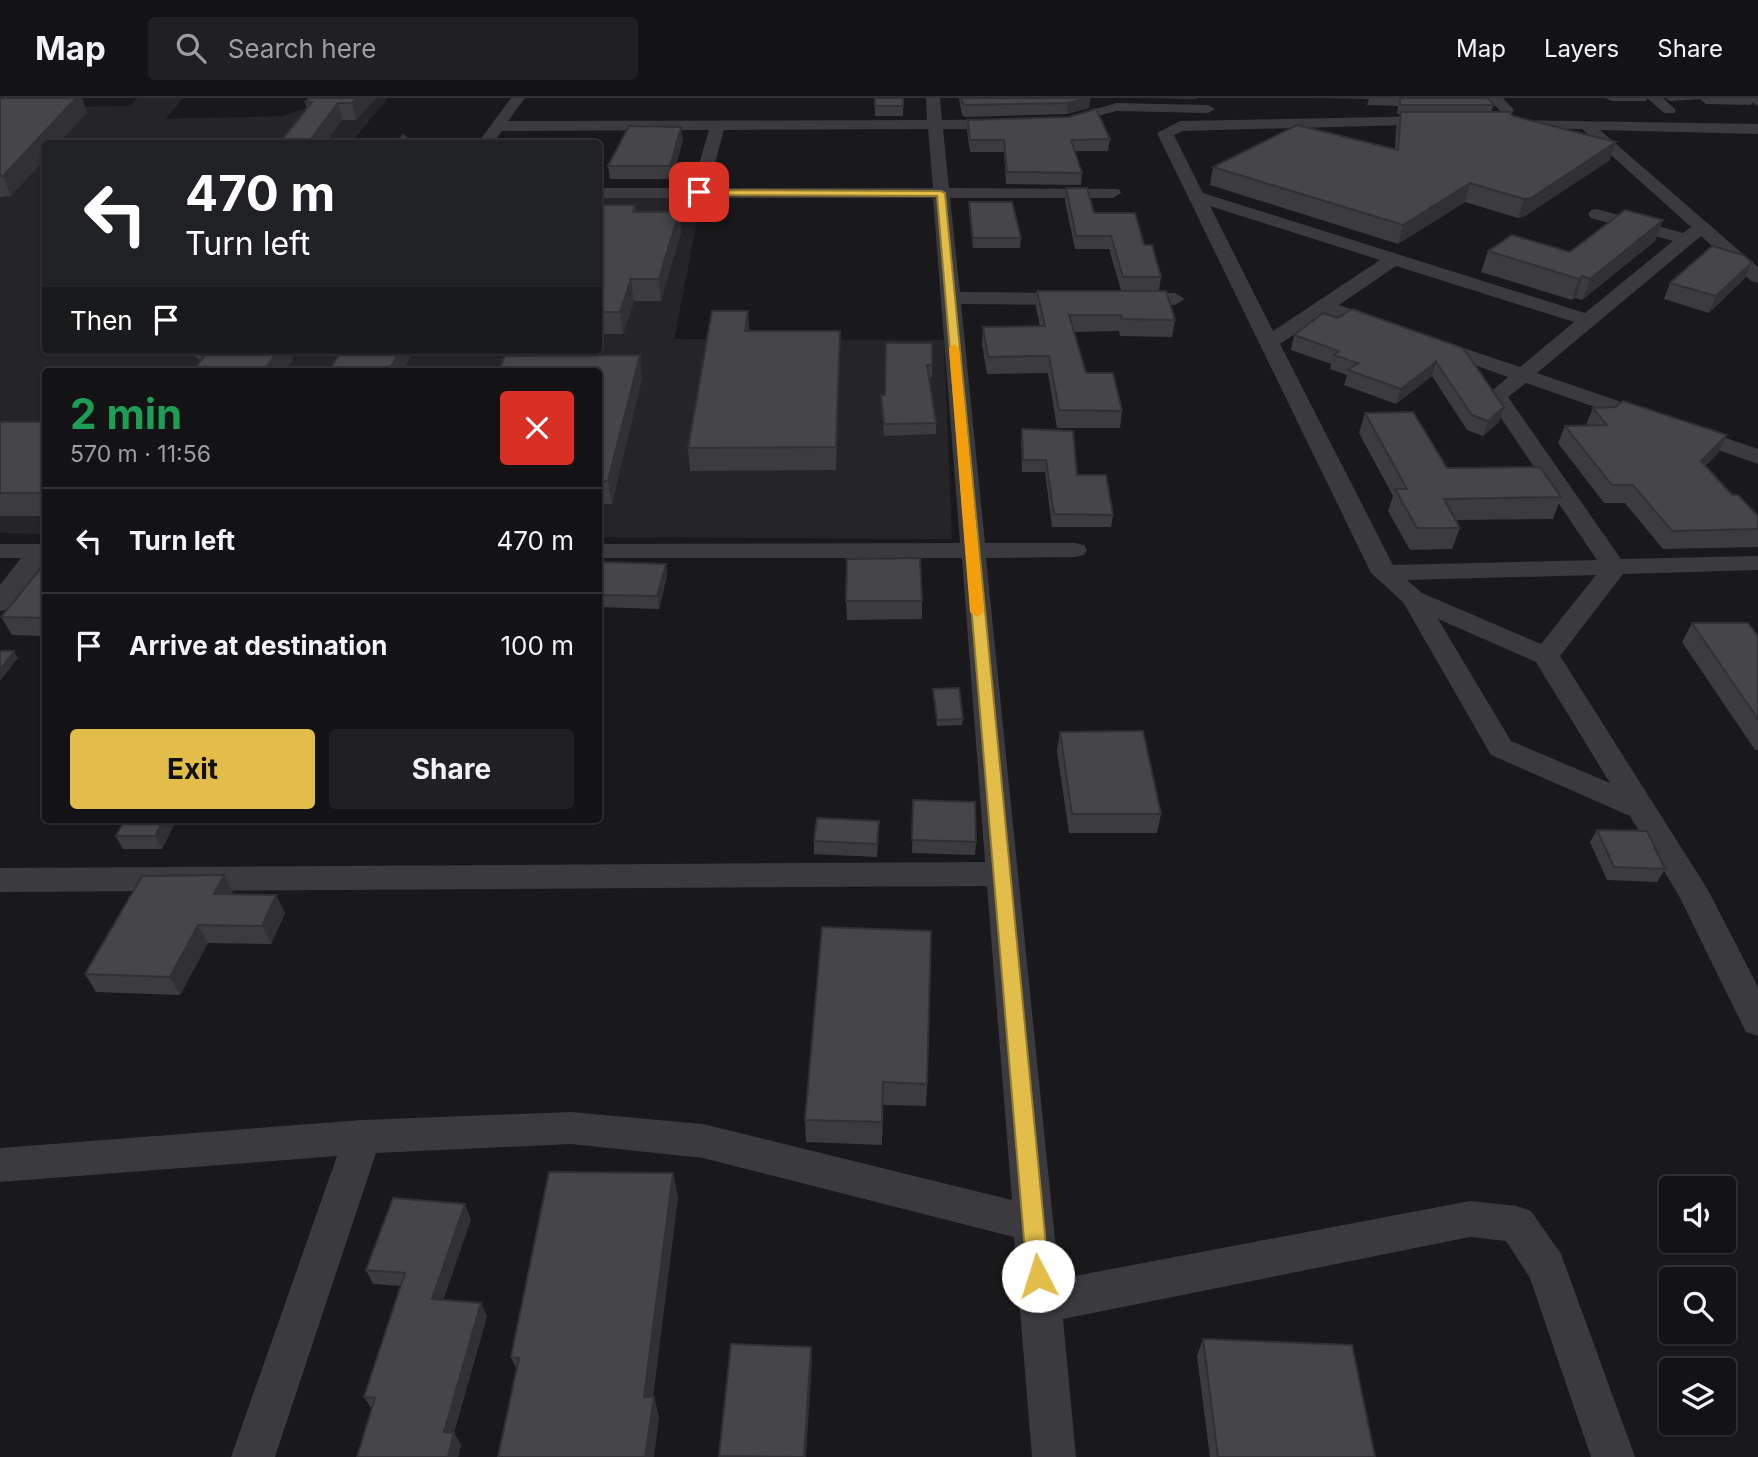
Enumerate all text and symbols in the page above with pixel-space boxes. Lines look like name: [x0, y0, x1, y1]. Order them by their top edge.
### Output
search box: [148, 17, 638, 80]
text: Map: [35, 28, 106, 68]
icon: search: [172, 29, 210, 67]
text: Search here: [228, 33, 376, 64]
text: Map: [1456, 34, 1506, 63]
text: Layers: [1544, 34, 1619, 63]
text: Share: [1657, 34, 1723, 63]
pin: [669, 162, 729, 222]
text: 470 m: [185, 164, 335, 223]
icon: left: [70, 168, 161, 259]
icon: arrive: [680, 173, 718, 211]
text: Turn left: [185, 224, 310, 263]
icon: arrive: [147, 301, 185, 339]
text: Then: [70, 305, 133, 336]
text: 2 min: [70, 388, 182, 439]
button: close: [500, 391, 574, 465]
text: 570 m · 11:56: [70, 440, 211, 468]
icon: left: [70, 522, 108, 560]
text: Turn left: [129, 525, 235, 556]
text: 470 m: [496, 525, 574, 556]
icon: arrive: [70, 627, 108, 665]
text: Arrive at destination: [129, 630, 388, 661]
text: 100 m: [501, 630, 574, 661]
button: Exit: [70, 729, 315, 809]
button: Share: [329, 729, 574, 809]
map controls: [1659, 1176, 1736, 1435]
button: sound: [1659, 1176, 1736, 1253]
position arrow: [1001, 1239, 1075, 1313]
button: search: [1659, 1267, 1736, 1344]
button: layers: [1659, 1358, 1736, 1435]

